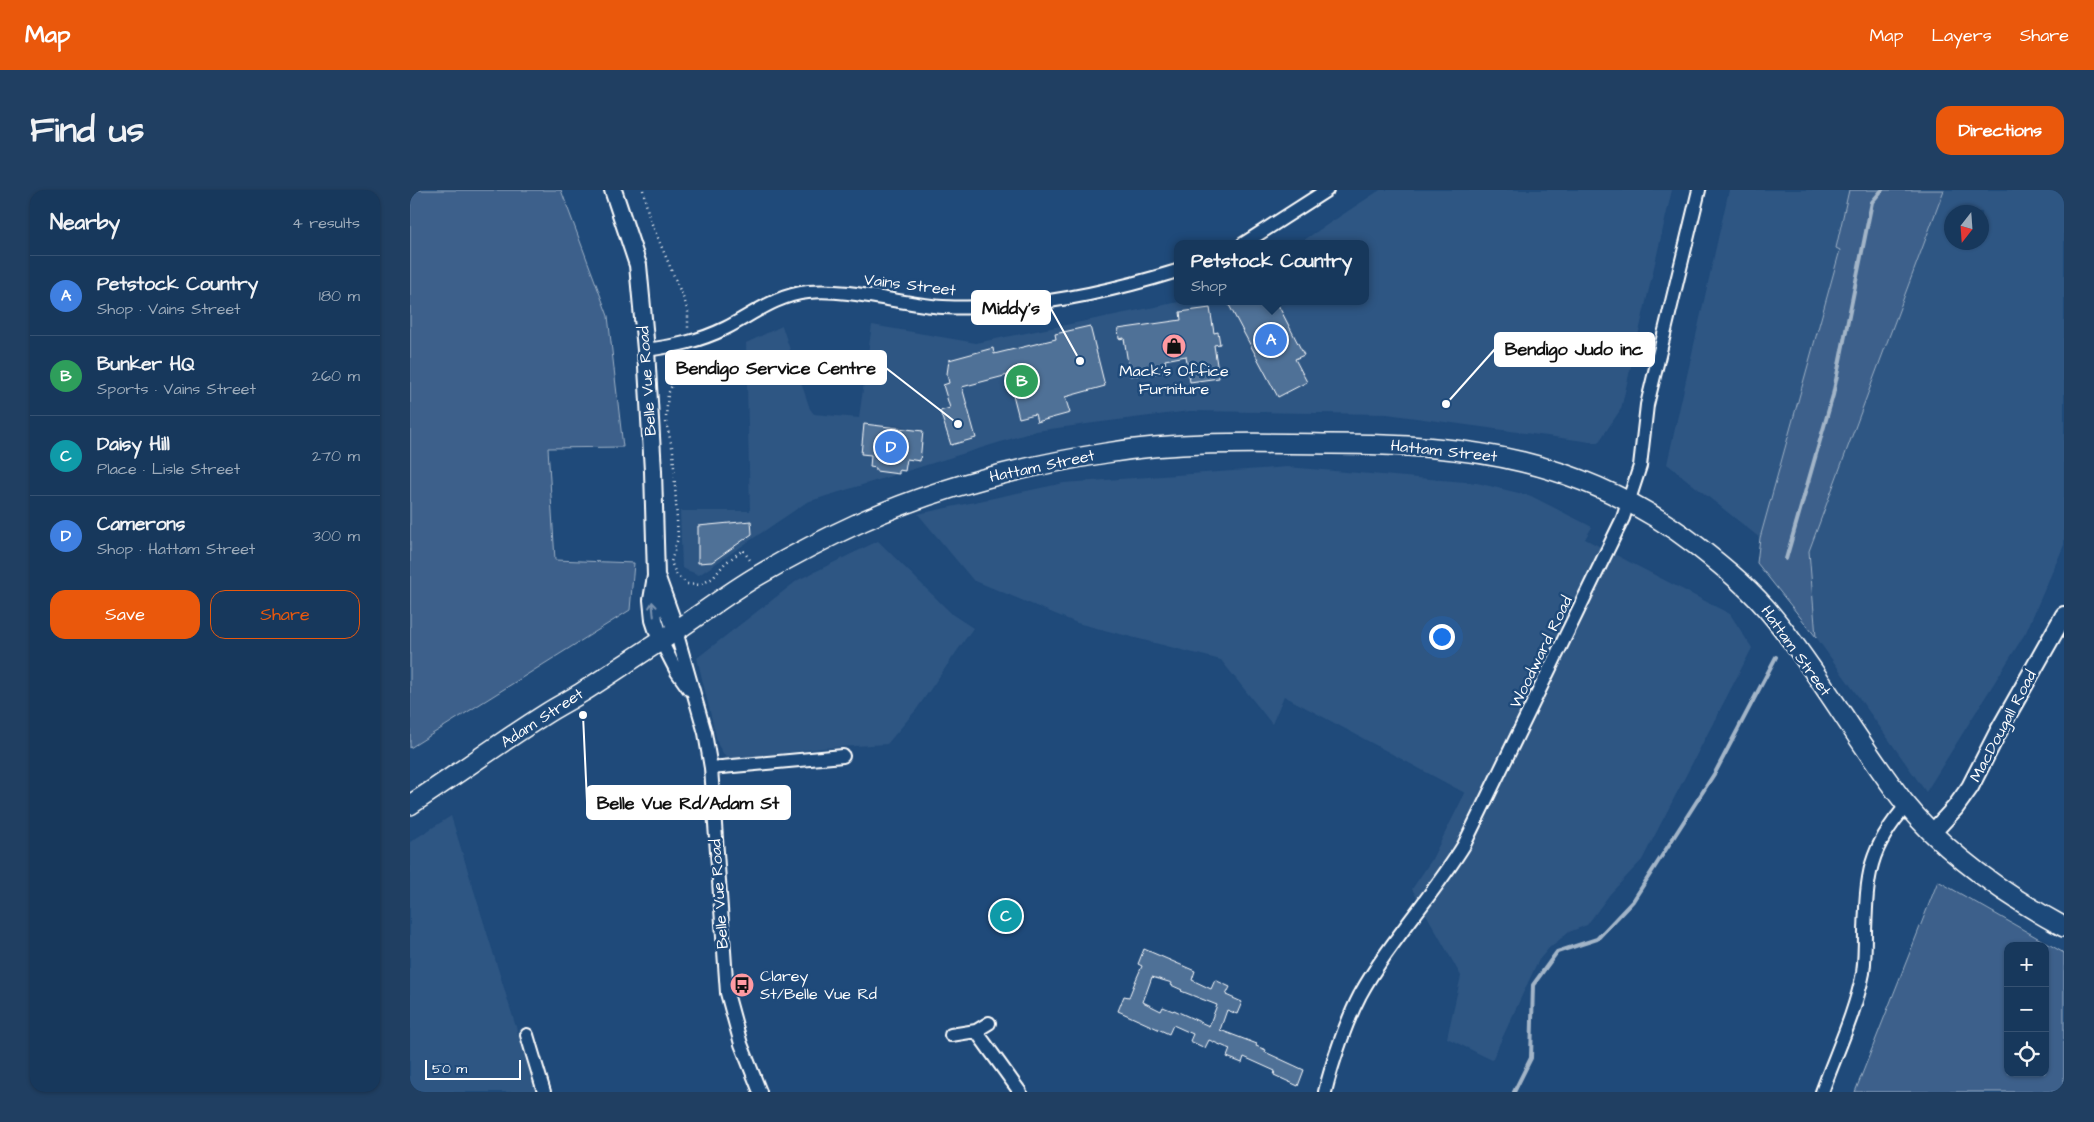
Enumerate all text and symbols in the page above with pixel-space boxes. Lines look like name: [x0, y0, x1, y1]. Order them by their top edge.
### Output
text: Map: [25, 18, 70, 52]
text: Map: [1869, 23, 1903, 48]
text: Layers: [1931, 23, 1992, 48]
text: Share: [2020, 23, 2069, 48]
text: Find us: [30, 106, 144, 155]
button: Directions: [1936, 106, 2064, 155]
north arrow: [1944, 205, 1989, 250]
text: Nearby: [50, 208, 120, 237]
text: 4 results: [292, 212, 360, 234]
popup: [1174, 240, 1369, 305]
text: Petstock Country: [1191, 248, 1352, 275]
street label: Vains Street: [863, 268, 958, 302]
text: Petstock Country: [97, 271, 258, 298]
text: Shop: [1191, 275, 1227, 297]
text: A: [61, 285, 71, 307]
text: 180 m: [319, 285, 360, 307]
callout: Middy's: [972, 291, 1050, 324]
text: Middy's: [982, 296, 1040, 322]
text: Shop · Vains Street: [97, 298, 241, 320]
pin: A: [1255, 321, 1287, 359]
street label: Belle Vue Road: [632, 325, 662, 437]
shop icon: Mack's Office Furniture: [1161, 333, 1187, 359]
callout: Bendigo Judo inc: [1495, 333, 1654, 366]
text: Bendigo Judo inc: [1505, 337, 1644, 363]
text: Bunker HQ: [97, 351, 195, 378]
callout: Bendigo Service Centre: [666, 351, 886, 384]
text: Bendigo Service Centre: [676, 356, 876, 382]
place label: Mack's Office Furniture: [1119, 360, 1229, 400]
pin: B: [1006, 362, 1038, 400]
text: B: [60, 365, 72, 387]
text: 260 m: [312, 365, 360, 387]
text: Sports · Vains Street: [97, 378, 256, 400]
pin: D: [875, 428, 907, 466]
text: Daisy Hill: [97, 431, 170, 458]
street label: Hattam Street: [1390, 434, 1499, 468]
street label: Hattam Street: [987, 444, 1097, 488]
text: C: [60, 445, 72, 467]
text: 270 m: [312, 445, 360, 467]
text: Place · Lisle Street: [97, 458, 240, 480]
text: Camerons: [97, 511, 185, 538]
text: D: [61, 525, 71, 547]
text: 300 m: [313, 525, 360, 547]
text: Shop · Hattam Street: [97, 538, 255, 560]
button: Save: [50, 590, 200, 639]
button: Share: [210, 590, 360, 639]
street label: Woodward Road: [1504, 592, 1578, 712]
one-way arrow: [648, 601, 658, 617]
street label: Hattam Street: [1756, 601, 1837, 701]
your location: [1429, 624, 1455, 650]
street label: MacDougall Road: [1964, 666, 2043, 786]
street label: Adam Street: [496, 683, 588, 753]
callout: Belle Vue Rd/Adam St: [587, 786, 790, 819]
text: Belle Vue Rd/Adam St: [597, 791, 780, 816]
street label: Belle Vue Road: [704, 838, 734, 950]
pin: C: [990, 897, 1022, 935]
map controls: [2004, 942, 2049, 1077]
button: +: [2004, 942, 2049, 987]
place label: Clarey St/Belle Vue Rd: [760, 965, 877, 1005]
bus stop icon: Clarey St/Belle Vue Rd: [729, 972, 755, 998]
button: −: [2004, 987, 2049, 1032]
button: locate: [2004, 1032, 2049, 1077]
scale bar: [425, 1057, 521, 1080]
text: 50 m: [432, 1059, 467, 1079]

